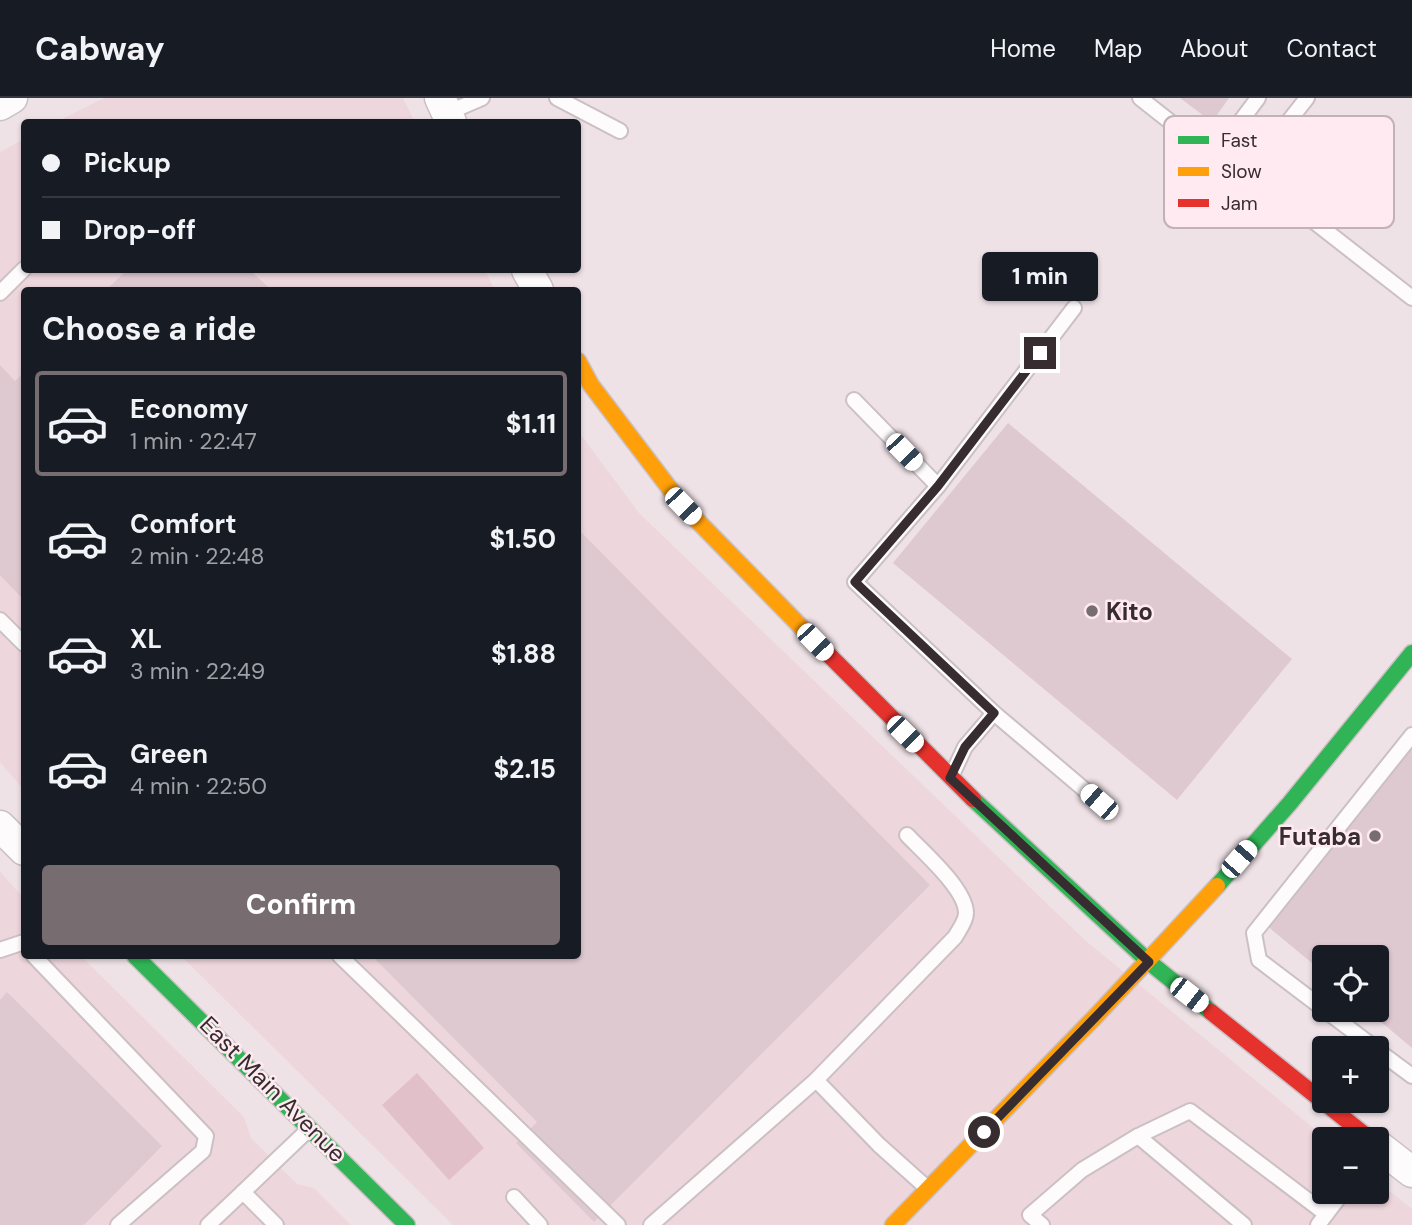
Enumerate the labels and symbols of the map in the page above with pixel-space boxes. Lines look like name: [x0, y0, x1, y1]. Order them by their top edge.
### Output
legend: [1164, 116, 1394, 228]
text: Fast: [1221, 128, 1257, 153]
text: Slow: [1221, 159, 1262, 184]
text: Jam: [1221, 191, 1258, 216]
callout: 1 min: [982, 252, 1098, 300]
route end: [1024, 337, 1056, 369]
car: [882, 430, 927, 474]
car: [661, 484, 706, 528]
place label: Kito: [1106, 596, 1153, 627]
marker: Kito: [1084, 603, 1100, 619]
car: [793, 620, 838, 664]
car: [883, 712, 928, 756]
car: [1077, 780, 1122, 824]
place label: Futaba: [1279, 821, 1361, 852]
marker: Futaba: [1367, 828, 1383, 844]
car: [1218, 836, 1261, 882]
car: [1166, 974, 1213, 1016]
street label: East Main Avenue: [193, 1009, 353, 1169]
route start: [968, 1116, 1000, 1148]

